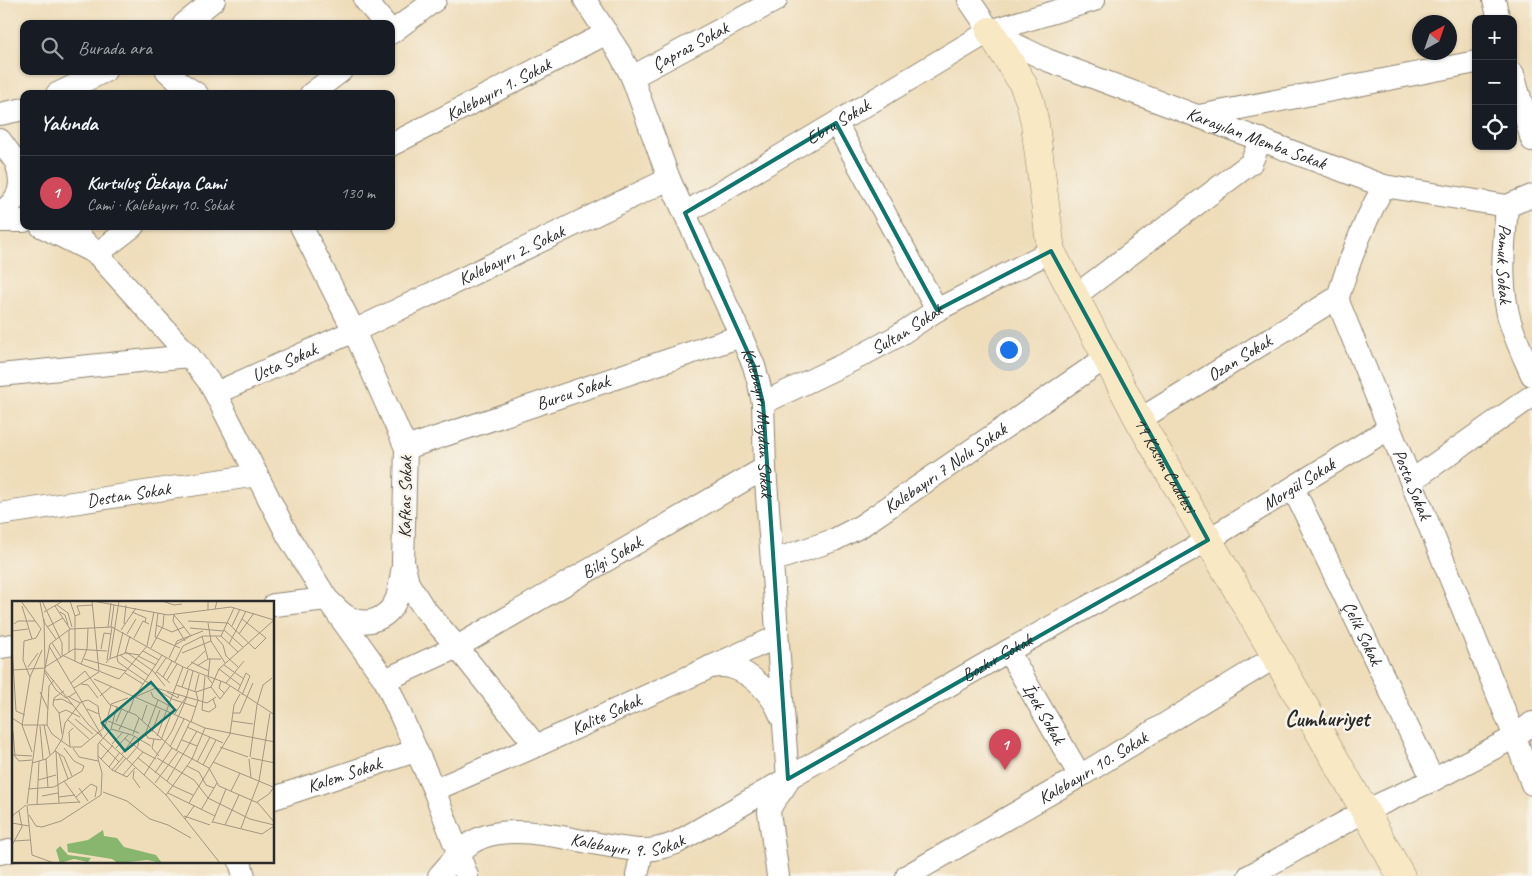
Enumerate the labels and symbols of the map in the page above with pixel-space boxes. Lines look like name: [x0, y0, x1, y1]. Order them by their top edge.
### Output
north arrow: [1412, 15, 1457, 60]
street label: Çapraz Sokak: [648, 16, 733, 76]
street label: Kalebayırı 1. Sokak: [442, 52, 556, 126]
street label: Ebru Sokak: [802, 94, 875, 149]
street label: Karayılan Memba Sokak: [1184, 102, 1330, 175]
street label: Kalebayırı 2. Sokak: [455, 219, 569, 290]
street label: Pamuk Sokak: [1492, 223, 1517, 306]
street label: Sultan Sokak: [867, 298, 947, 359]
street label: Ozan Sokak: [1203, 329, 1277, 386]
your location: [996, 337, 1022, 363]
street label: Usta Sokak: [248, 338, 322, 386]
street label: Kalebayırı Meydan Sokak: [736, 344, 778, 500]
street label: Burcu Sokak: [533, 369, 614, 415]
street label: 19 Kasım Caddesi: [1129, 413, 1203, 519]
street label: Kalebayırı 7 Nolu Sokak: [880, 418, 1012, 518]
street label: Posta Sokak: [1388, 446, 1437, 524]
street label: Morgül Sokak: [1258, 453, 1340, 515]
street label: Kafkas Sokak: [393, 455, 417, 538]
street label: Destan Sokak: [85, 477, 173, 512]
street label: Bilgi Sokak: [577, 530, 647, 583]
street label: Çelik Sokak: [1337, 598, 1388, 670]
inset map: [12, 601, 275, 864]
street label: Bozkır Sokak: [958, 628, 1037, 686]
street label: İpek Sokak: [1018, 679, 1071, 749]
street label: Kalite Sokak: [568, 688, 646, 740]
district label: Cumhuriyet: [1285, 705, 1372, 733]
street label: Kalebayırı 10. Sokak: [1034, 726, 1153, 809]
pin: 1: [989, 729, 1021, 770]
street label: Kalem Sokak: [304, 752, 385, 797]
street label: Kalebayırı 9. Sokak: [569, 828, 690, 861]

